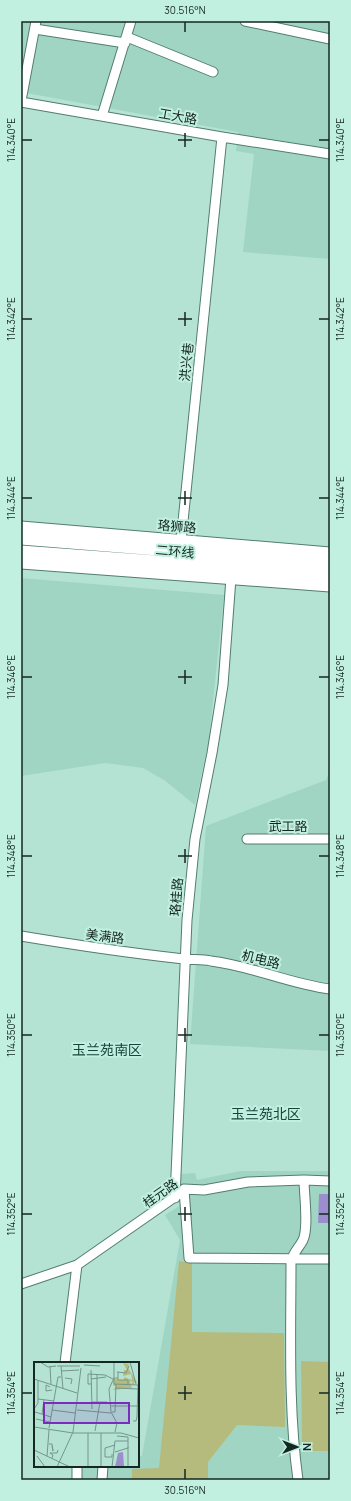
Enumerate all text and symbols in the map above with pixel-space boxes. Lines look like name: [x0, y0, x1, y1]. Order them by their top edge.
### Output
text: 30.516°N: [164, 3, 206, 17]
street label: 工大路: [157, 104, 199, 128]
text: 114.340°E: [4, 118, 18, 162]
text: 114.340°E: [333, 118, 347, 162]
text: 114.342°E: [4, 297, 18, 341]
text: 114.342°E: [333, 297, 347, 341]
street label: 洪兴巷: [175, 342, 197, 382]
text: 114.344°E: [4, 476, 18, 520]
text: 114.344°E: [333, 476, 347, 520]
street label: 珞狮路: [157, 515, 197, 537]
street label: 二环线: [155, 540, 195, 562]
text: 114.346°E: [4, 655, 18, 699]
text: 114.346°E: [333, 655, 347, 699]
street label: 武工路: [268, 817, 308, 835]
text: 114.348°E: [4, 834, 18, 878]
text: 114.348°E: [333, 834, 347, 878]
street label: 珞桂路: [165, 877, 187, 917]
street label: 美满路: [85, 925, 125, 947]
street label: 机电路: [240, 946, 282, 972]
text: 114.350°E: [4, 1013, 18, 1057]
text: 114.350°E: [333, 1013, 347, 1057]
district label: 玉兰苑南区: [72, 1040, 142, 1059]
district label: 玉兰苑北区: [231, 1104, 301, 1123]
street label: 桂元路: [139, 1174, 181, 1212]
text: 114.352°E: [4, 1192, 18, 1235]
text: 114.352°E: [333, 1192, 347, 1235]
inset map: [34, 1362, 139, 1467]
text: 114.354°E: [4, 1371, 18, 1415]
text: 114.354°E: [333, 1371, 347, 1415]
north arrow: [277, 1427, 317, 1467]
text: N: [300, 1443, 315, 1451]
text: 30.516°N: [164, 1483, 206, 1497]

